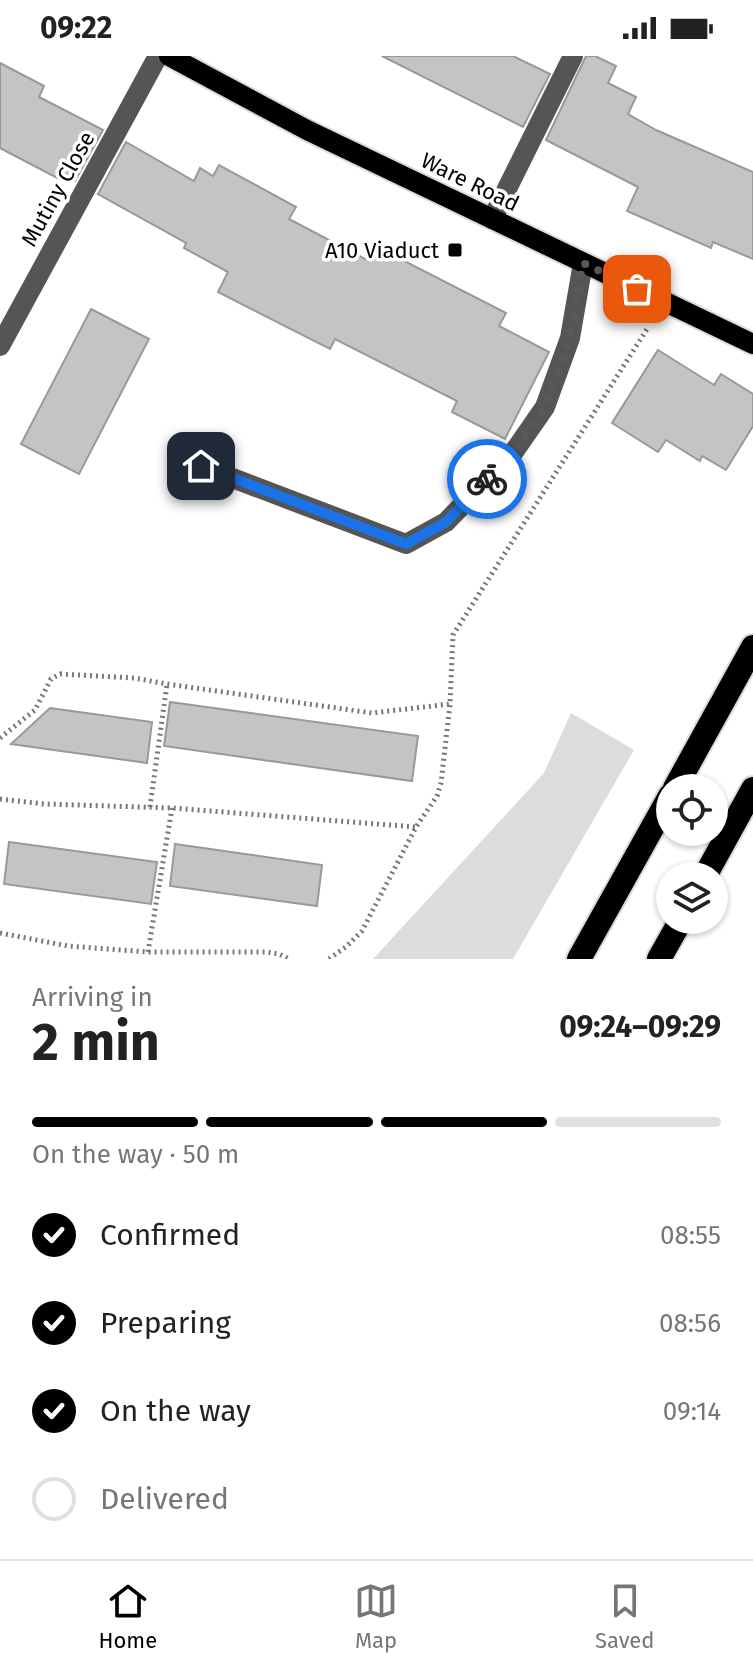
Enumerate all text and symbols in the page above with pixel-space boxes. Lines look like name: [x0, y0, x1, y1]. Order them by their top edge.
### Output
text: 09:22: [40, 10, 112, 46]
street label: Mutiny Close: [15, 127, 101, 251]
street label: Ware Road: [417, 147, 523, 217]
place label: A10 Viaduct: [325, 237, 439, 264]
marker: A10 Viaduct: [446, 241, 464, 259]
pin: [603, 255, 671, 323]
icon: bag: [615, 267, 659, 311]
pin: [167, 432, 235, 500]
courier: [447, 439, 527, 519]
icon: home: [179, 444, 223, 488]
icon: bike: [465, 457, 509, 501]
map controls: [656, 774, 728, 934]
button: locate: [656, 774, 728, 846]
button: layers: [656, 862, 728, 934]
text: Arriving in: [32, 982, 153, 1013]
text: 09:24–09:29: [559, 1009, 721, 1045]
text: 2 min: [32, 1011, 160, 1074]
text: On the way · 50 m: [32, 1139, 239, 1170]
icon: check: [32, 1213, 76, 1257]
text: Confirmed: [100, 1217, 240, 1253]
text: 08:55: [660, 1220, 721, 1251]
icon: check: [32, 1301, 76, 1345]
text: Preparing: [100, 1305, 231, 1341]
text: 08:56: [659, 1308, 721, 1339]
icon: check: [32, 1389, 76, 1433]
text: On the way: [100, 1393, 251, 1429]
text: 09:14: [663, 1396, 721, 1427]
text: Delivered: [100, 1481, 229, 1517]
tab: Home: [98, 1579, 157, 1654]
tab: Map: [354, 1579, 398, 1654]
tab: Saved: [595, 1579, 655, 1654]

